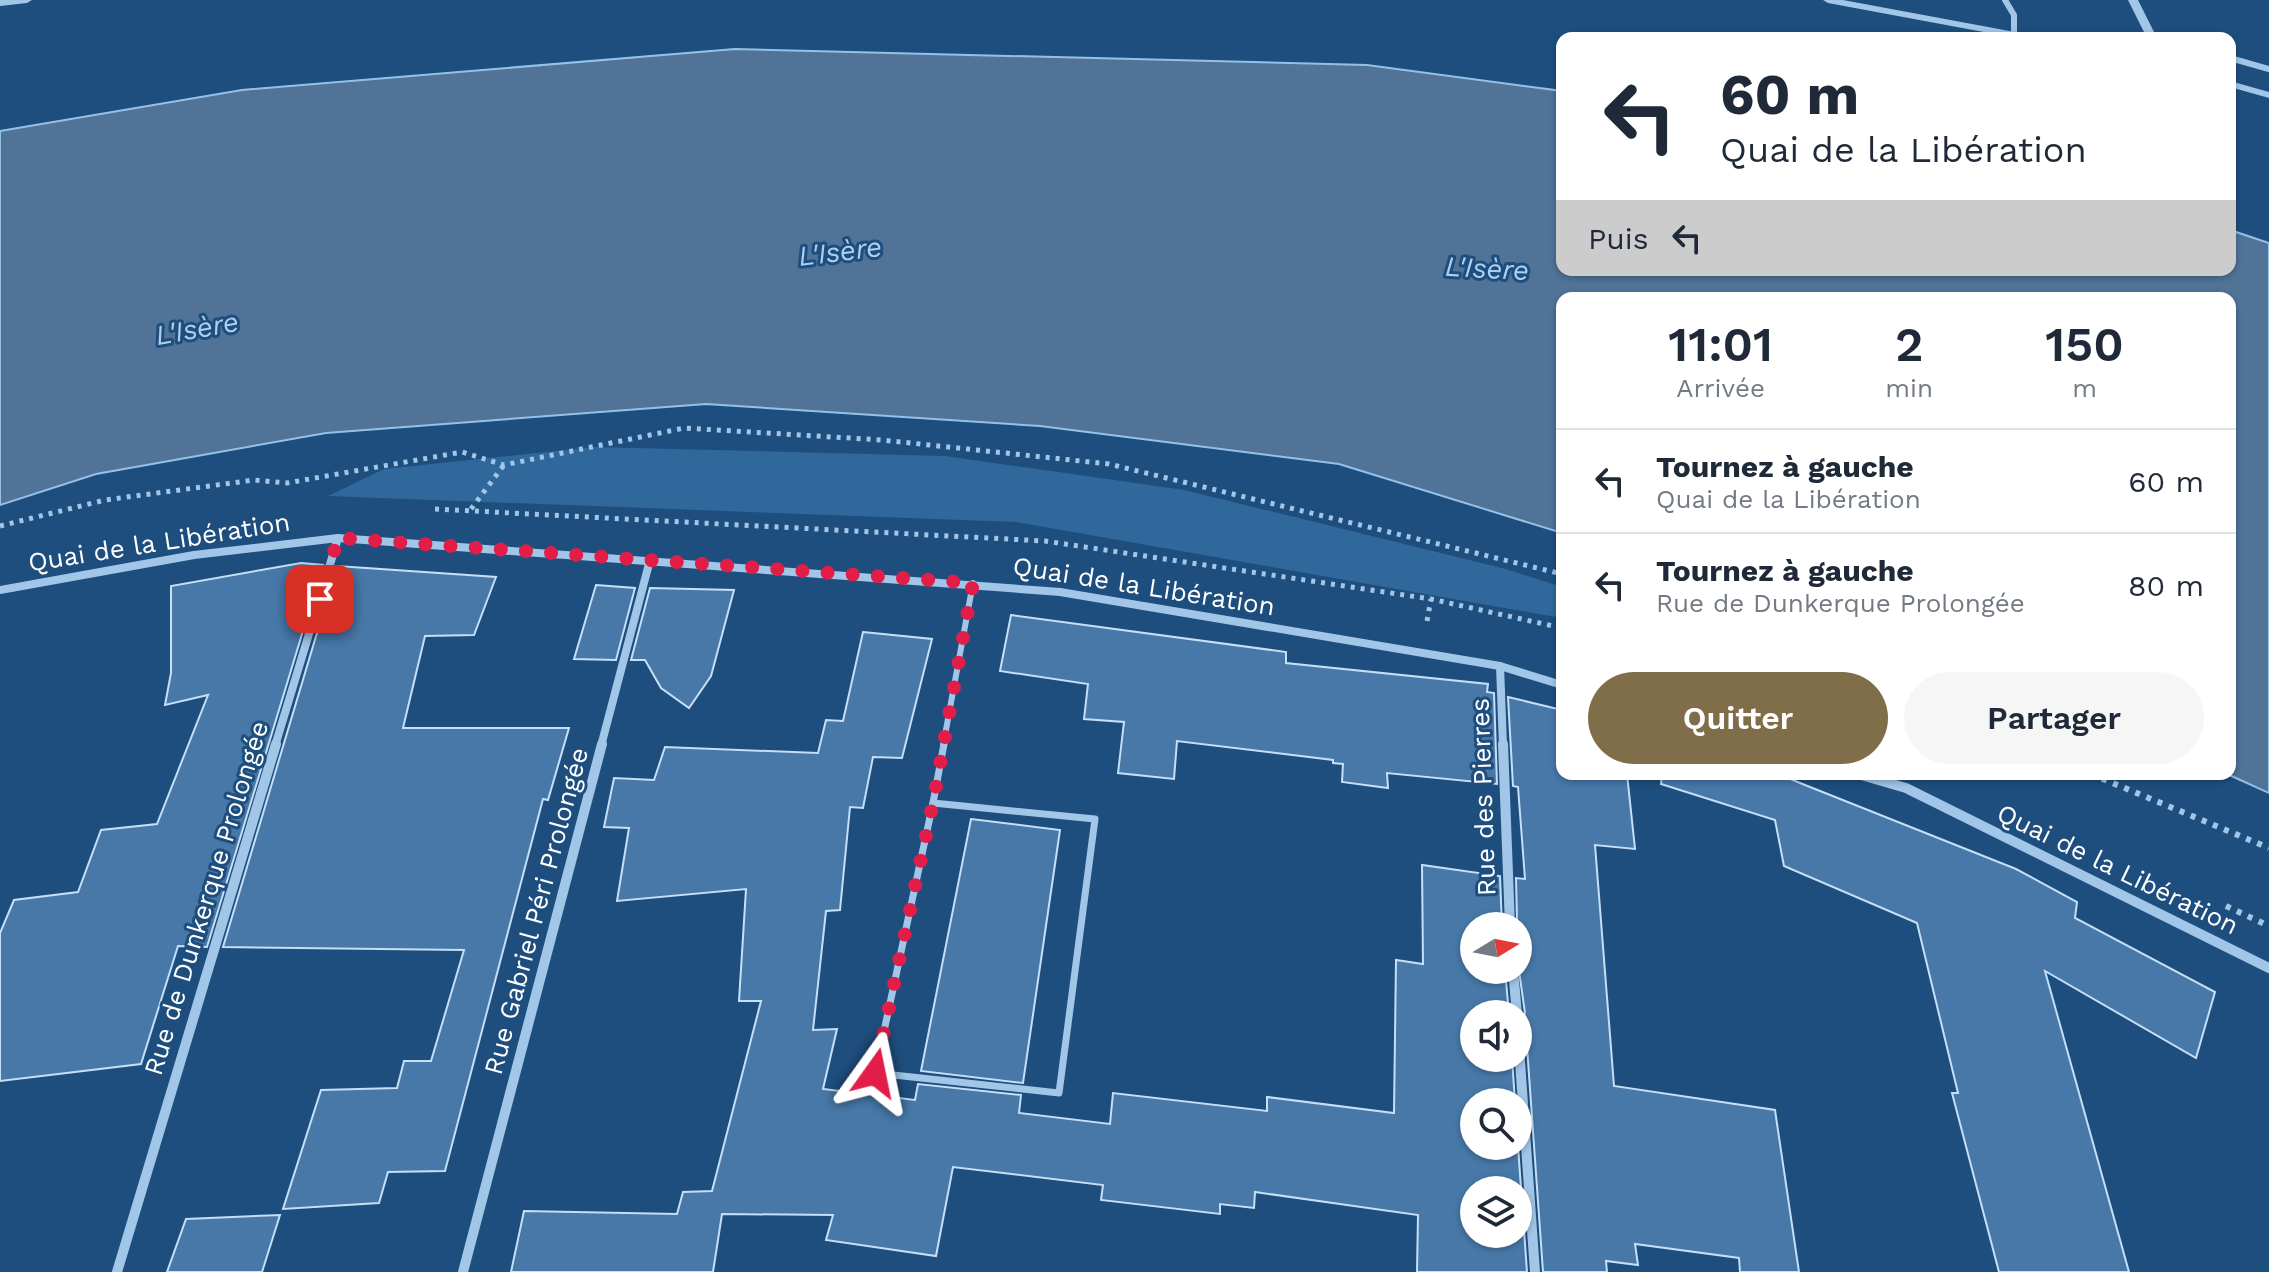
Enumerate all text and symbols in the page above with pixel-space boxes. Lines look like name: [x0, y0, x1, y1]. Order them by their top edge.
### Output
text: 60 m: [1720, 62, 1859, 128]
icon: left: [1588, 64, 1692, 168]
text: Quai de la Libération: [1720, 129, 2087, 171]
icon: left: [1665, 216, 1709, 260]
text: Puis: [1588, 221, 1649, 256]
water label: L'Isère: [796, 230, 884, 273]
water label: L'Isère: [1444, 250, 1530, 287]
water label: L'Isère: [153, 305, 241, 352]
text: 11:01: [1668, 316, 1773, 373]
text: 2: [1895, 316, 1923, 373]
text: 150: [2045, 316, 2124, 373]
text: Arrivée: [1676, 373, 1765, 403]
text: min: [1885, 373, 1933, 403]
text: m: [2072, 373, 2097, 403]
text: Tournez à gauche: [1656, 449, 1914, 484]
icon: left: [1588, 459, 1632, 503]
text: 60 m: [2128, 464, 2204, 499]
text: Quai de la Libération: [1656, 484, 1921, 514]
street label: Quai de la Libération: [26, 506, 292, 578]
street label: Quai de la Libération: [1011, 550, 1277, 622]
text: Tournez à gauche: [1656, 553, 1914, 588]
icon: left: [1588, 563, 1632, 607]
pin: [286, 565, 354, 633]
text: 80 m: [2128, 568, 2204, 603]
icon: arrive: [298, 577, 342, 621]
text: Rue de Dunkerque Prolongée: [1656, 588, 2025, 618]
button: Quitter: [1588, 672, 1888, 764]
button: Partager: [1904, 672, 2204, 764]
street label: Rue des Pierres: [1465, 697, 1501, 897]
street label: Rue de Dunkerque Prolongée: [138, 717, 274, 1079]
street label: Rue Gabriel Péri Prolongée: [478, 744, 594, 1078]
street label: Quai de la Libération: [1992, 797, 2244, 941]
north arrow: [1460, 912, 1532, 984]
map controls: [1460, 912, 1532, 1248]
button: sound: [1460, 1000, 1532, 1072]
position arrow: [833, 1031, 917, 1115]
button: search: [1460, 1088, 1532, 1160]
button: layers: [1460, 1176, 1532, 1248]

